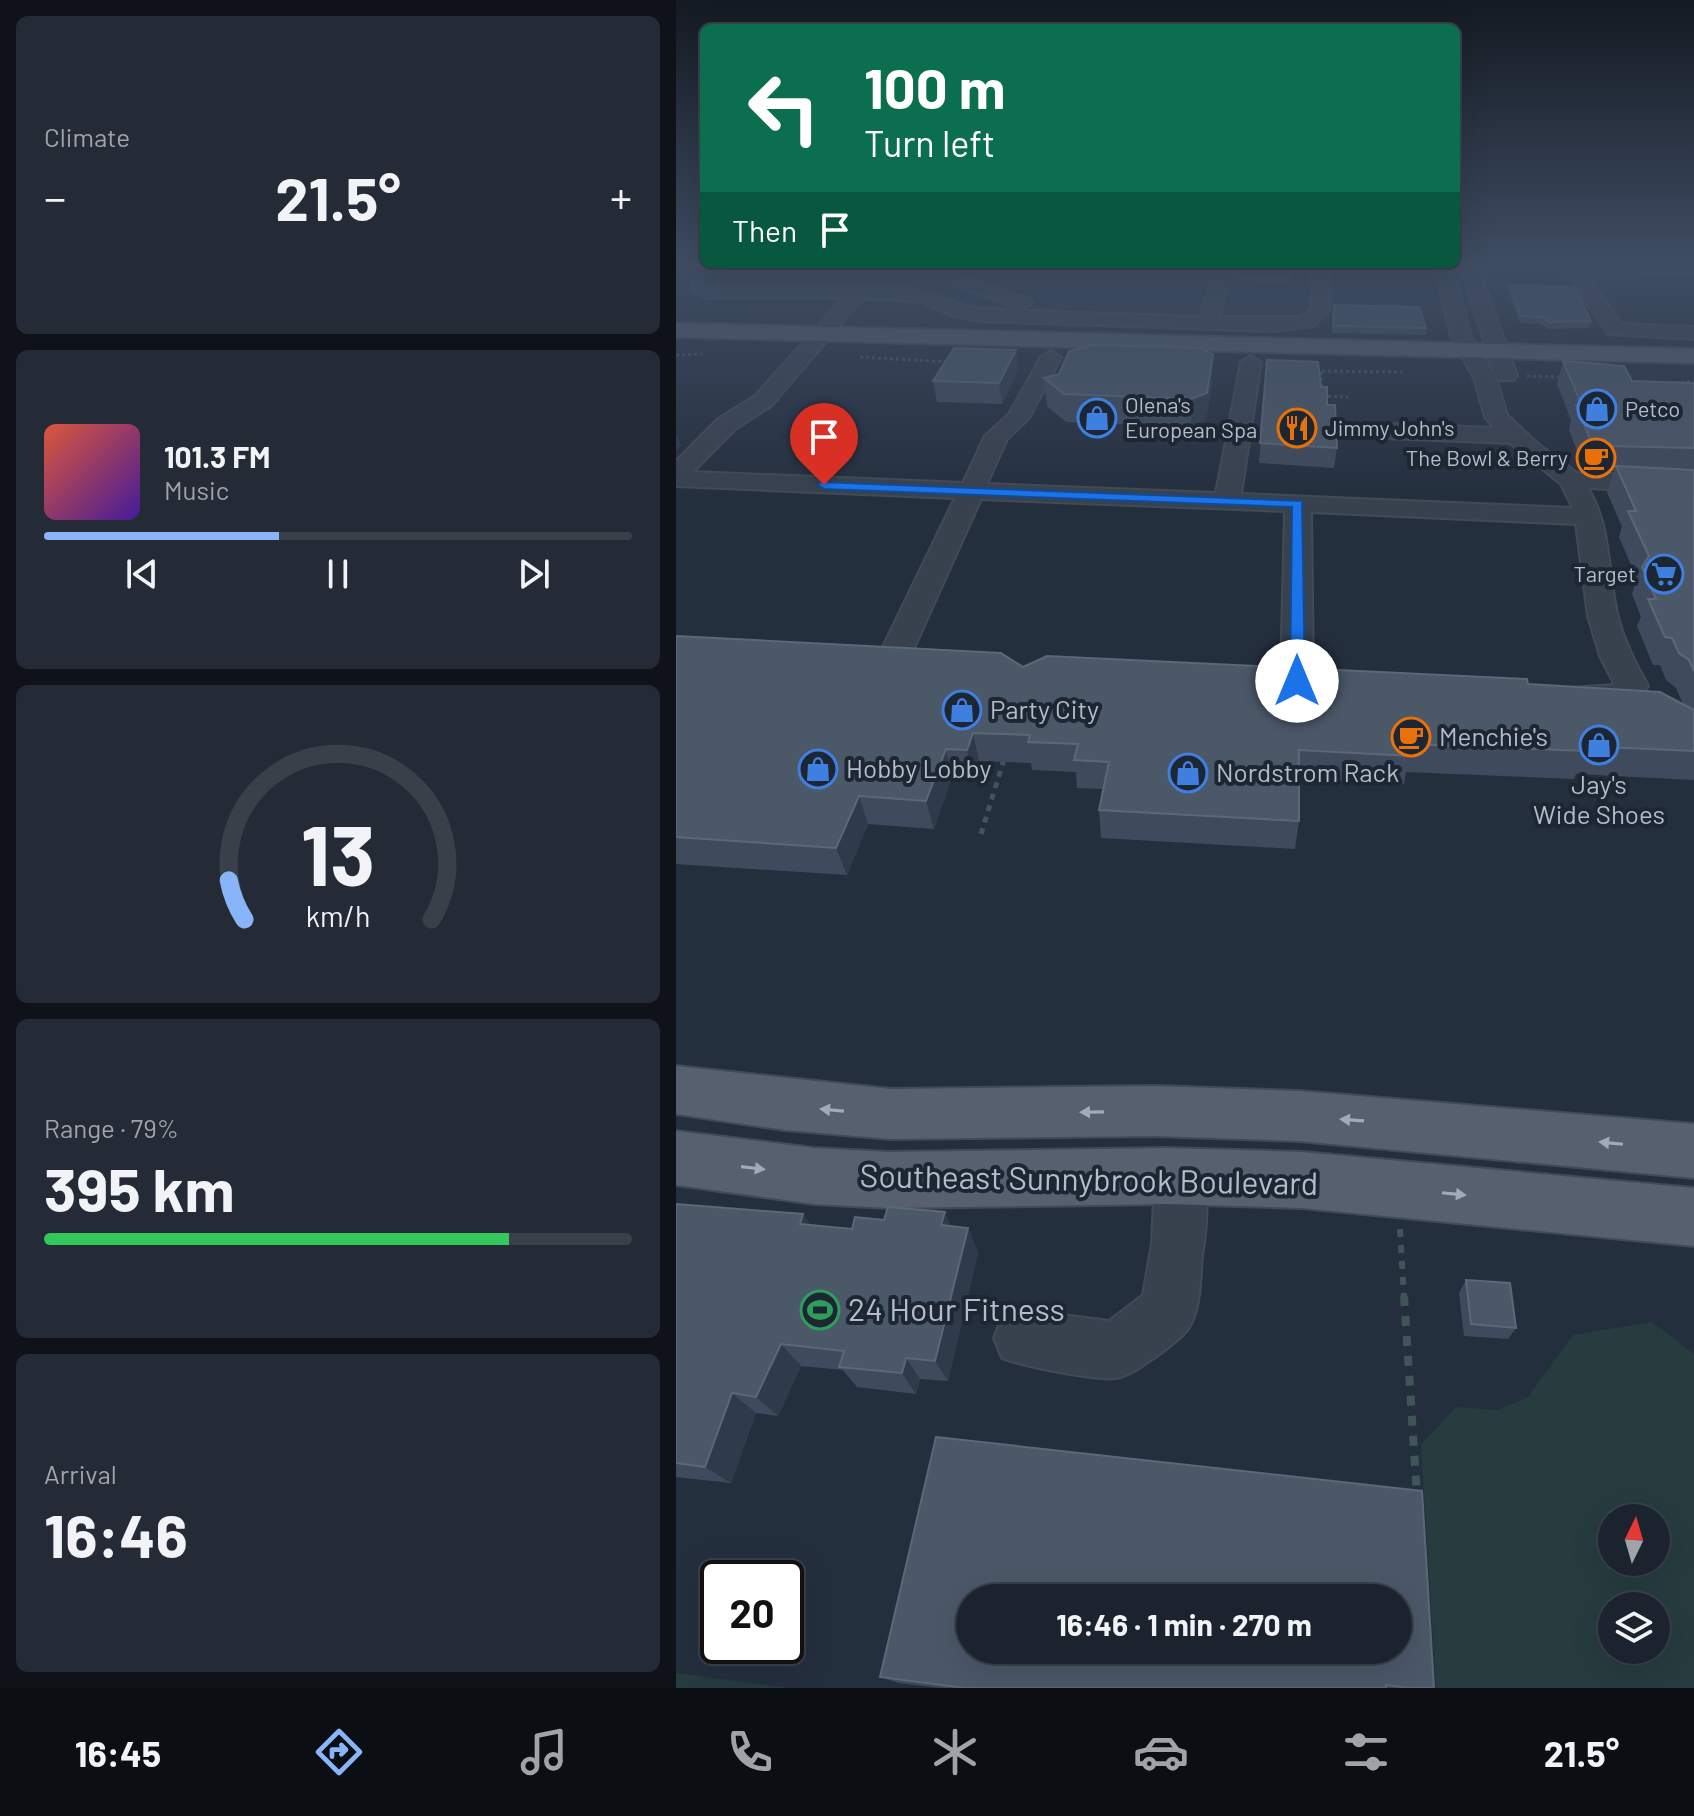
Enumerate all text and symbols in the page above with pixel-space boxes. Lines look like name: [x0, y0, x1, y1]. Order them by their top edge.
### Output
text: 100 m: [864, 53, 1006, 120]
icon: left: [732, 56, 836, 160]
text: Climate: [44, 121, 130, 152]
text: Turn left: [864, 121, 995, 164]
text: 21.5°: [275, 161, 401, 233]
text: −: [44, 170, 66, 223]
text: +: [610, 170, 632, 223]
icon: arrive: [813, 208, 857, 252]
text: Then: [732, 212, 797, 248]
shop icon: Petco: [1576, 388, 1618, 430]
place label: Olena's European Spa: [1125, 391, 1257, 442]
place label: Petco: [1625, 395, 1680, 421]
shop icon: Olena's European Spa: [1076, 397, 1118, 439]
pin: [790, 403, 858, 485]
restaurant icon: Jimmy John's: [1276, 407, 1318, 449]
place label: Jimmy John's: [1325, 414, 1455, 440]
icon: arrive: [802, 415, 846, 459]
cafe icon: The Bowl & Berry: [1575, 437, 1617, 479]
text: 101.3 FM: [164, 438, 271, 474]
place label: The Bowl & Berry: [1406, 444, 1568, 470]
text: Music: [164, 474, 229, 505]
icon: previous: [120, 552, 164, 596]
icon: pause: [316, 552, 360, 596]
icon: next: [512, 552, 556, 596]
supermarket icon: Target: [1643, 553, 1685, 595]
place label: Target: [1573, 560, 1636, 586]
position arrow: [1255, 639, 1339, 723]
shop icon: Party City: [941, 689, 983, 731]
place label: Party City: [990, 693, 1099, 724]
cafe icon: Menchie's: [1390, 716, 1432, 758]
place label: Menchie's: [1439, 720, 1548, 751]
shop icon: Jay's Wide Shoes: [1578, 724, 1620, 766]
shop icon: Hobby Lobby: [797, 748, 839, 790]
place label: Hobby Lobby: [846, 752, 992, 783]
shop icon: Nordstrom Rack: [1167, 752, 1209, 794]
place label: Nordstrom Rack: [1216, 756, 1399, 787]
place label: Jay's Wide Shoes: [1533, 768, 1665, 829]
text: 13: [301, 803, 375, 903]
text: km/h: [306, 898, 370, 933]
one-way arrow: [819, 1103, 844, 1116]
one-way arrow: [1079, 1106, 1104, 1119]
text: Range · 79%: [44, 1112, 179, 1143]
one-way arrow: [1339, 1113, 1364, 1126]
one-way arrow: [1598, 1136, 1623, 1149]
text: 395 km: [44, 1152, 235, 1224]
street label: Southeast Sunnybrook Boulevard: [859, 1155, 1319, 1201]
one-way arrow: [741, 1162, 766, 1175]
one-way arrow: [1442, 1188, 1467, 1201]
sports icon: 24 Hour Fitness: [799, 1289, 841, 1331]
place label: 24 Hour Fitness: [848, 1289, 1065, 1327]
text: Arrival: [44, 1458, 117, 1489]
text: 16:46: [44, 1498, 188, 1570]
north arrow: [1598, 1504, 1670, 1576]
map controls: [1598, 1504, 1670, 1664]
speed limit sign: 20: [700, 1560, 804, 1664]
button: layers: [1598, 1592, 1670, 1664]
text: 16:46 · 1 min · 270 m: [1056, 1606, 1312, 1642]
icon: directions: [311, 1724, 367, 1780]
icon: music: [516, 1724, 572, 1780]
icon: phone: [722, 1724, 778, 1780]
icon: climate: [927, 1724, 983, 1780]
icon: car: [1133, 1724, 1189, 1780]
icon: filters: [1338, 1724, 1394, 1780]
text: 16:45: [75, 1731, 161, 1774]
text: 21.5°: [1544, 1731, 1619, 1774]

